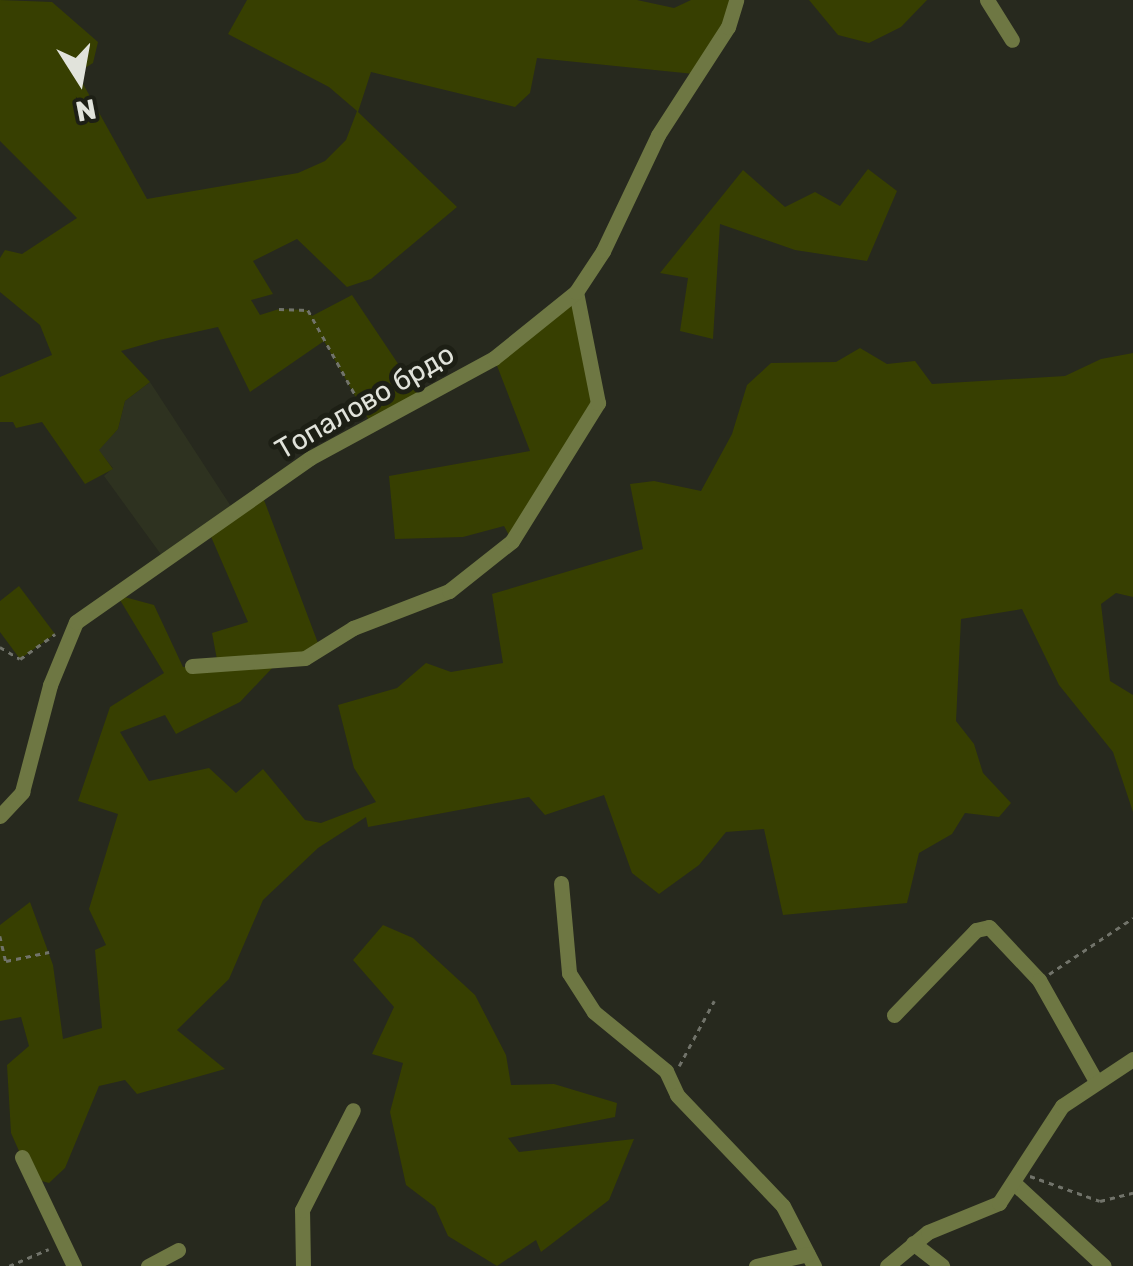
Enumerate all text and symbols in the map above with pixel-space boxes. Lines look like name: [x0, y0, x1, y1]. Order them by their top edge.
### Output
north arrow: [30, 30, 130, 130]
text: N: [73, 92, 99, 128]
street label: Топалово брдо: [270, 337, 460, 467]

